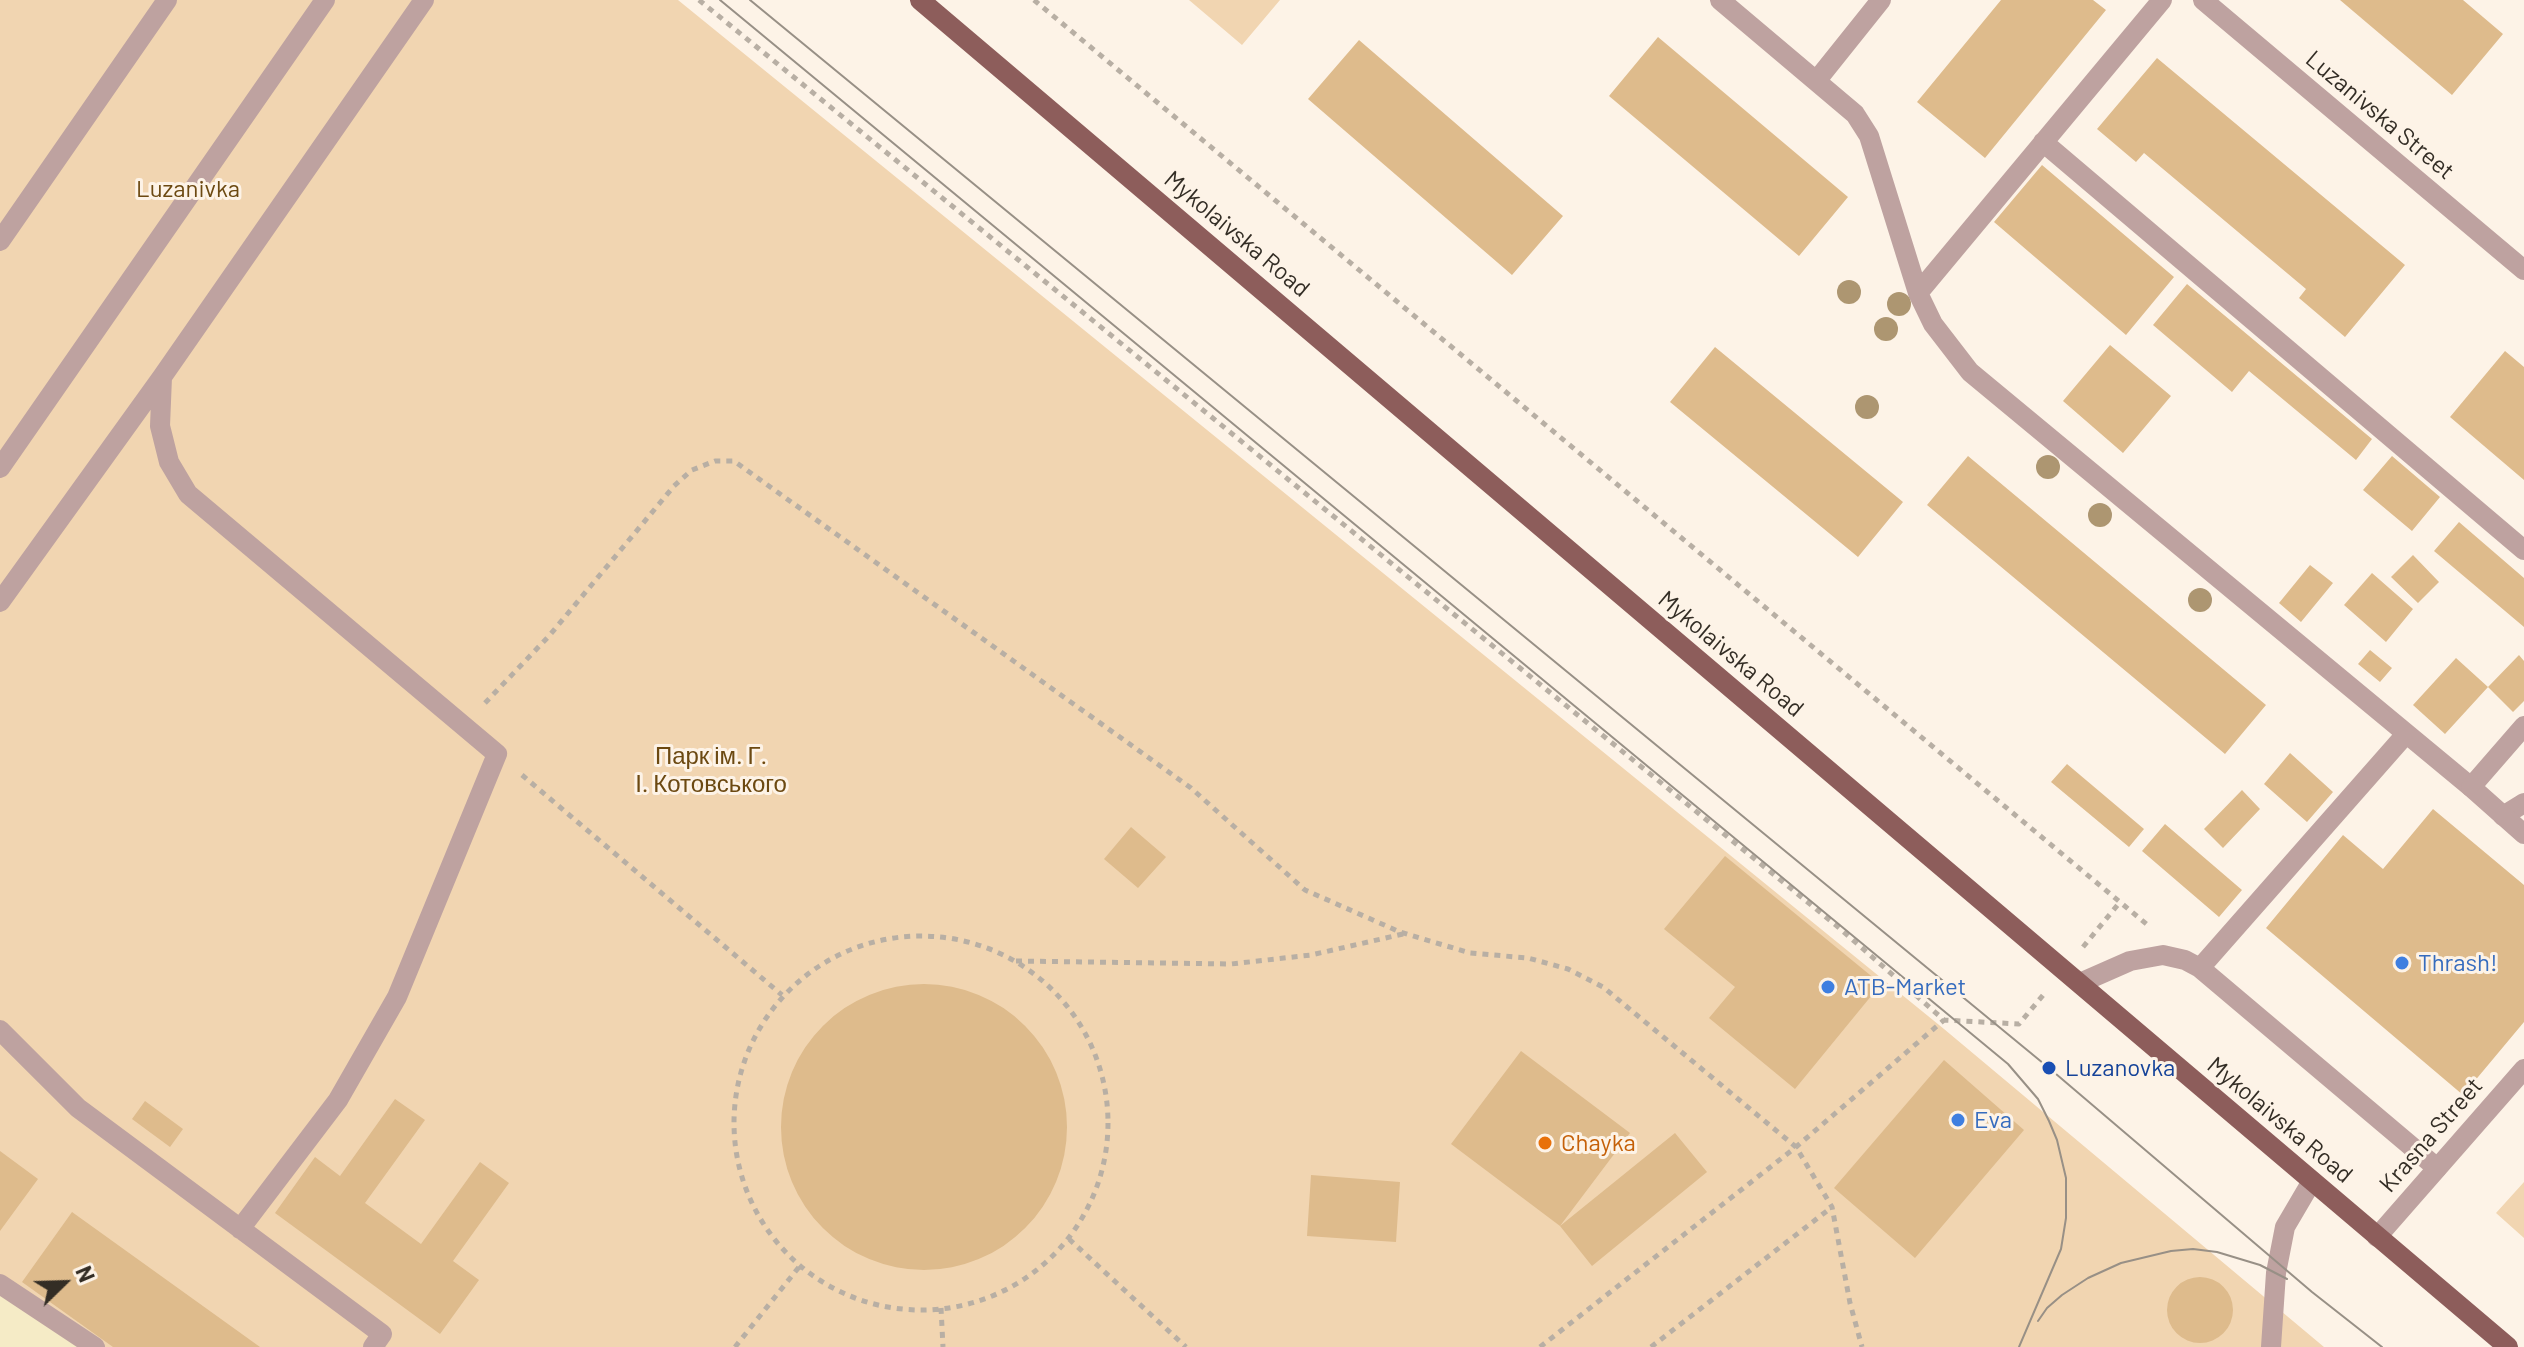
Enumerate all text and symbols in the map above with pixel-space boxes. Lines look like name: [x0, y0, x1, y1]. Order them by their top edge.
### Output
street label: Luzanivska Street: [2300, 44, 2460, 186]
street label: Mykolaivska Road: [1158, 165, 1316, 303]
park label: Luzanivka: [136, 175, 240, 203]
street label: Mykolaivska Road: [1652, 585, 1810, 723]
park label: Парк ім. Г. І. Котовського: [635, 742, 787, 798]
place label: Thrash!: [2418, 949, 2498, 977]
marker: Thrash!: [2393, 954, 2411, 972]
place label: ATB-Market: [1844, 973, 1966, 1001]
marker: ATB-Market: [1819, 978, 1837, 996]
street label: Mykolaivska Road: [2201, 1051, 2359, 1189]
place label: Luzanovka: [2065, 1054, 2175, 1082]
marker: Luzanovka: [2040, 1059, 2058, 1077]
street label: Krasna Street: [2373, 1072, 2489, 1198]
place label: Eva: [1974, 1106, 2012, 1134]
marker: Eva: [1949, 1111, 1967, 1129]
place label: Chayka: [1561, 1129, 1636, 1157]
marker: Chayka: [1536, 1134, 1554, 1152]
north arrow: [24, 1243, 104, 1323]
text: N: [71, 1262, 101, 1285]

